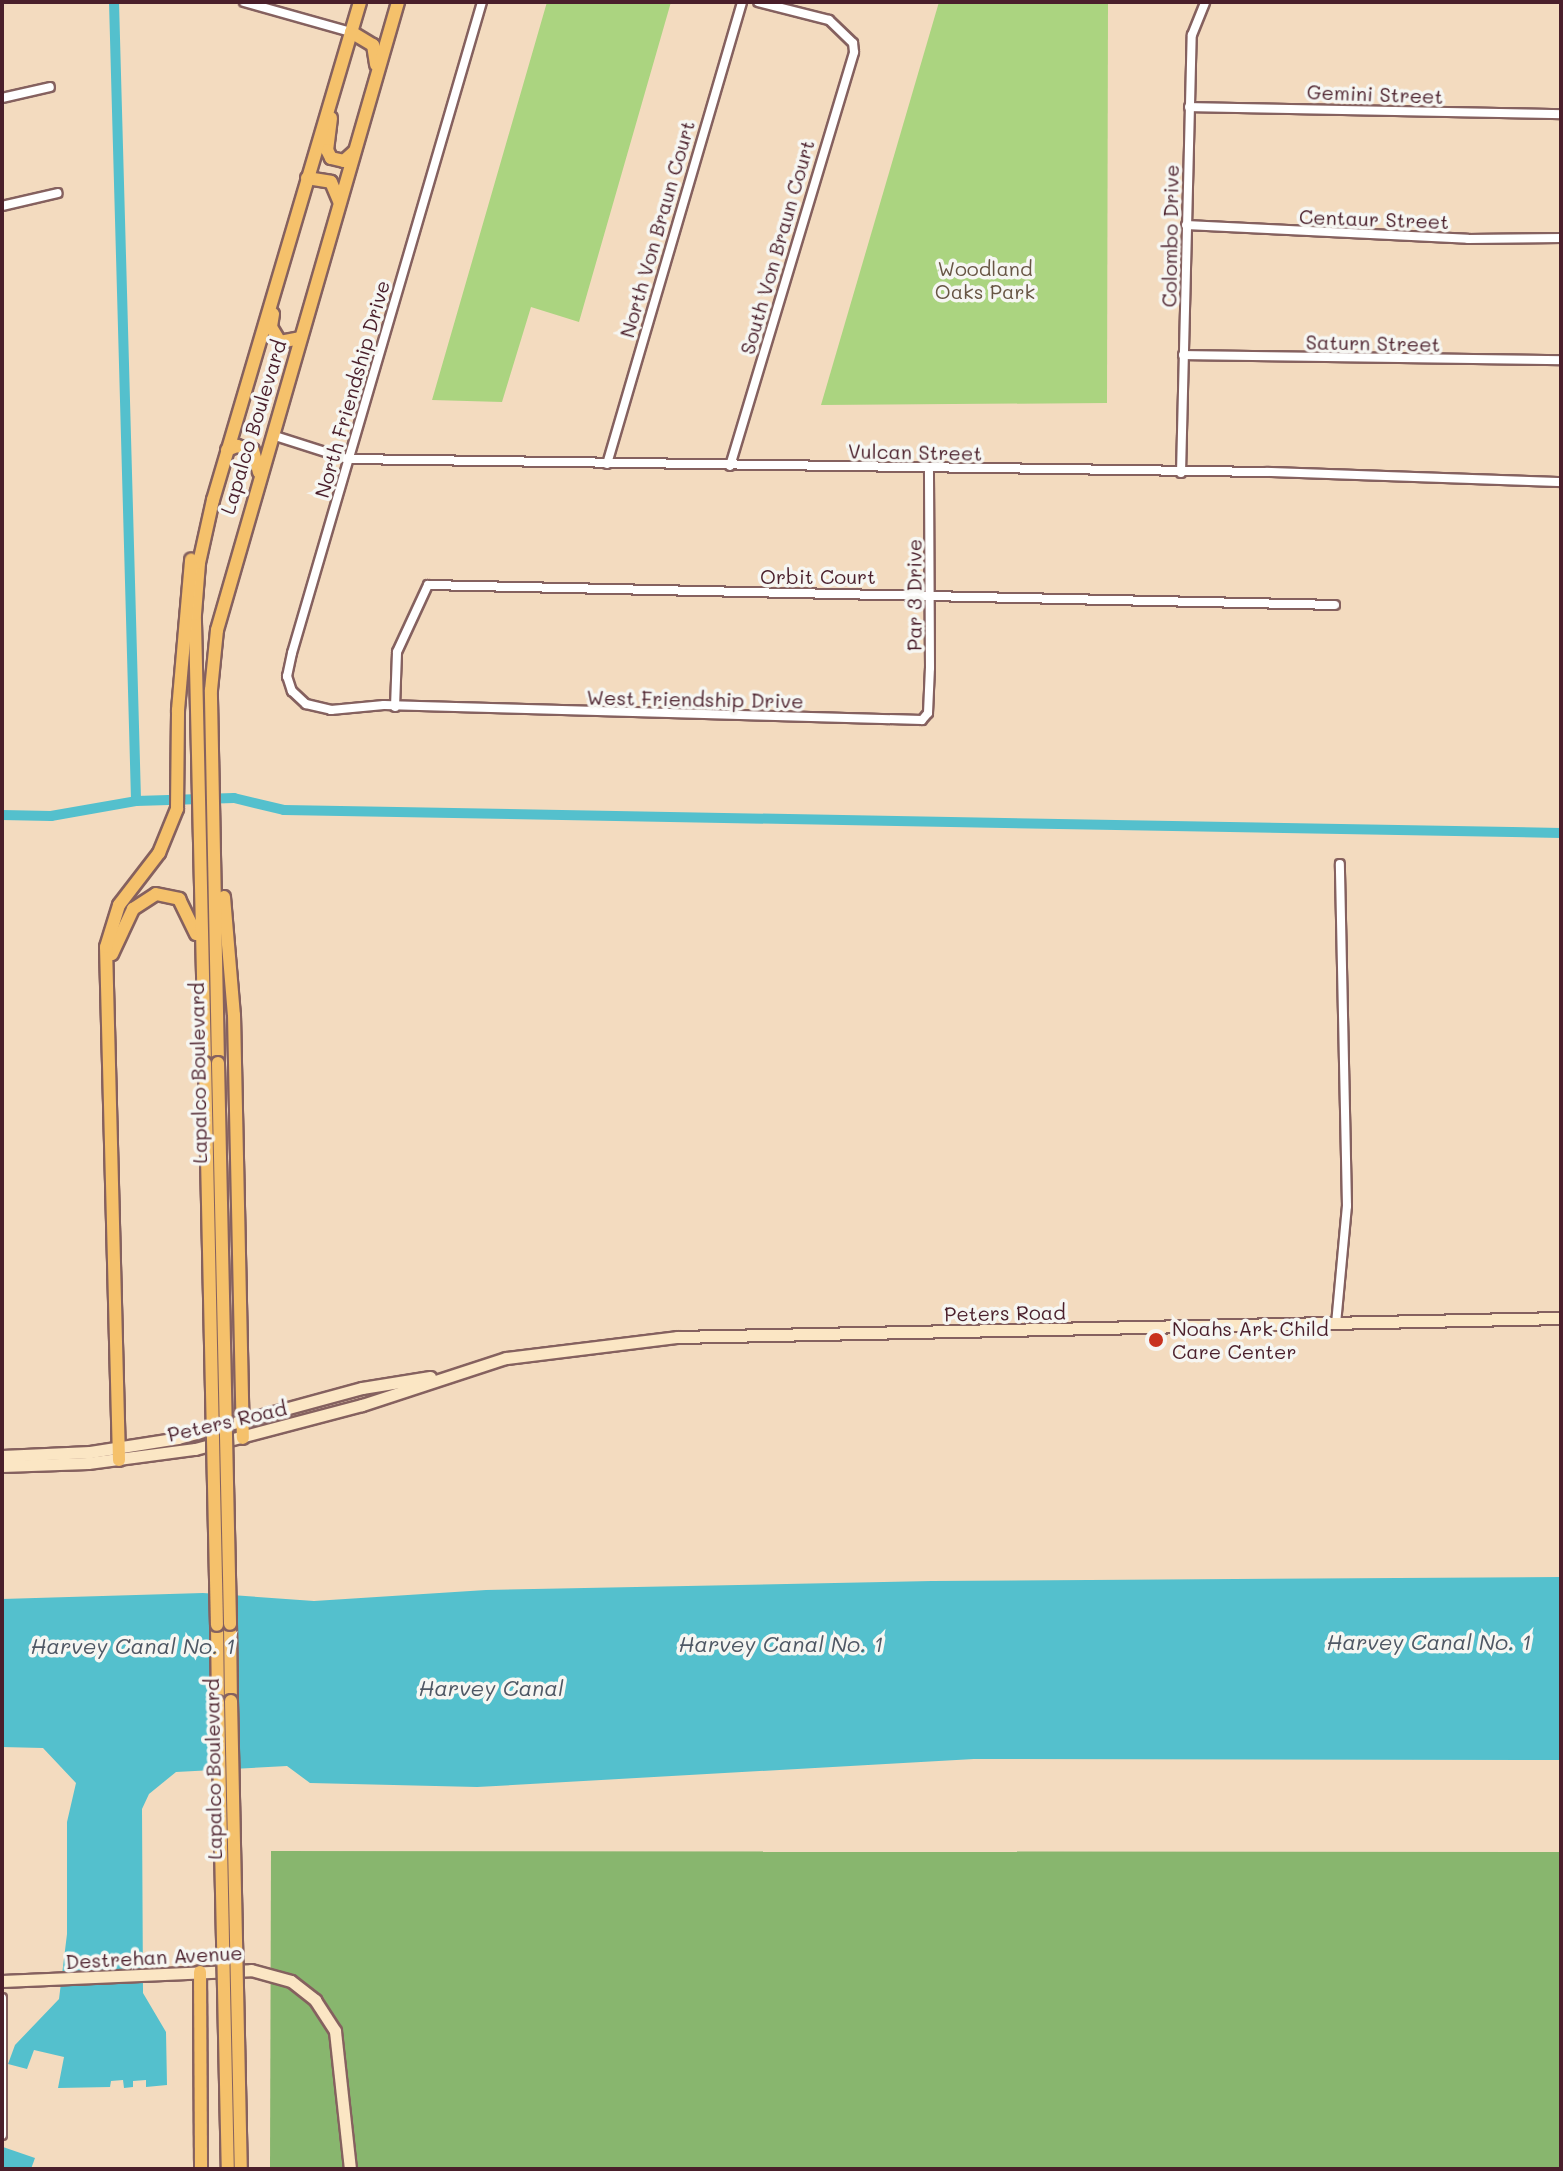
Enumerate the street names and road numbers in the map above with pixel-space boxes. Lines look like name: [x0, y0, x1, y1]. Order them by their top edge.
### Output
street label: Gemini Street: [1306, 80, 1444, 108]
street label: North Von Braun Court: [615, 118, 699, 340]
street label: South Von Braun Court: [735, 137, 819, 357]
street label: Colombo Drive: [1157, 164, 1183, 308]
street label: Centaur Street: [1299, 204, 1449, 234]
street label: North Friendship Drive: [309, 277, 395, 501]
street label: Saturn Street: [1305, 330, 1441, 356]
street label: Lapalco Boulevard: [215, 337, 291, 517]
street label: Vulcan Street: [848, 439, 982, 465]
street label: Par 3 Drive: [902, 539, 926, 651]
street label: Orbit Court: [760, 564, 876, 588]
street label: West Friendship Drive: [586, 685, 804, 713]
street label: Lapalco Boulevard: [184, 982, 212, 1164]
street label: Peters Road: [944, 1300, 1066, 1326]
street label: Peters Road: [165, 1396, 289, 1446]
street label: Lapalco Boulevard: [199, 1678, 227, 1860]
street label: Destrehan Avenue: [65, 1940, 243, 1974]

